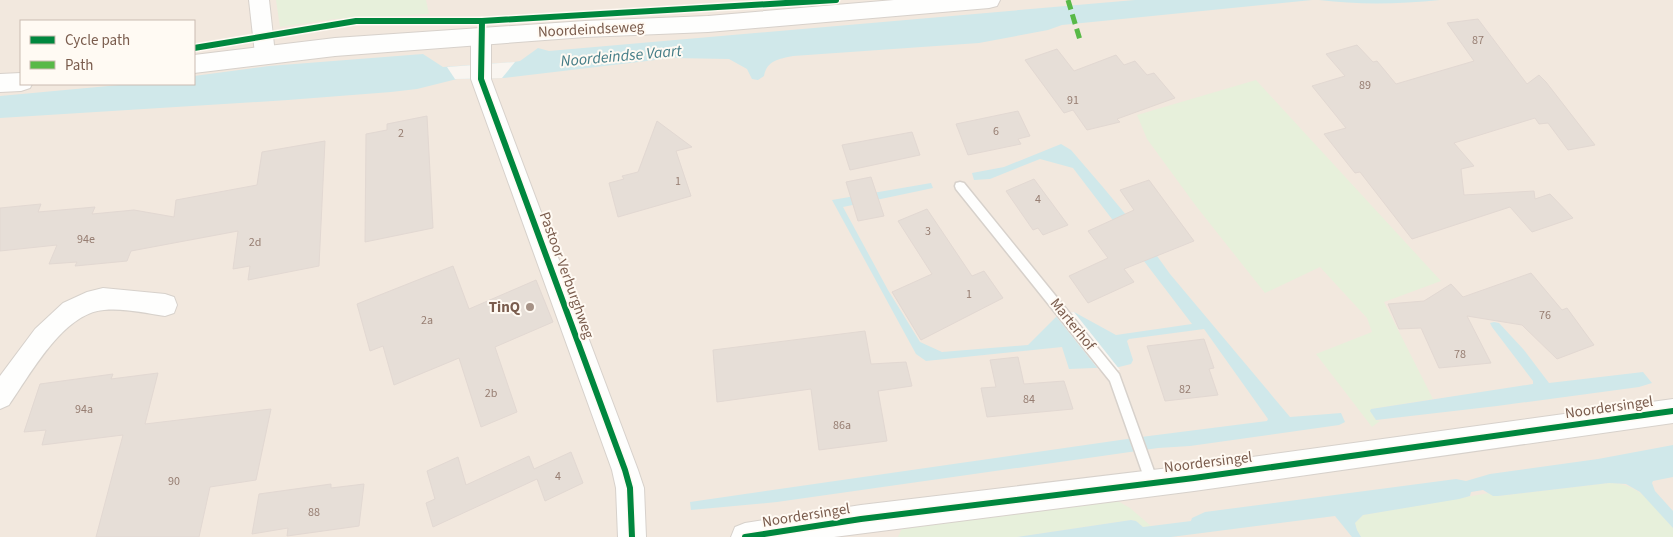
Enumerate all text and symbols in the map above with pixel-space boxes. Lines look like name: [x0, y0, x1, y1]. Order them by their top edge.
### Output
street label: Noordeindseweg: [537, 16, 645, 43]
legend: [20, 20, 195, 85]
text: Cycle path: [65, 30, 130, 51]
house number: 87: [1472, 32, 1484, 49]
water label: Noordeindse Vaart: [560, 40, 683, 72]
text: Path: [65, 55, 93, 76]
house number: 89: [1359, 77, 1371, 94]
house number: 91: [1067, 92, 1079, 109]
house number: 6: [993, 123, 999, 140]
house number: 2: [398, 125, 404, 142]
house number: 1: [675, 173, 681, 190]
house number: 4: [1035, 191, 1041, 208]
street label: Pastoor Verburghweg: [534, 209, 599, 342]
house number: 3: [925, 223, 931, 240]
house number: 94e: [77, 231, 95, 248]
house number: 2d: [249, 234, 261, 251]
house number: 1: [966, 286, 972, 303]
street label: Marterhof: [1045, 294, 1101, 355]
place label: TinQ: [489, 297, 521, 318]
marker: TinQ: [524, 301, 536, 313]
house number: 76: [1539, 307, 1551, 324]
house number: 2a: [421, 312, 433, 329]
house number: 78: [1454, 346, 1466, 363]
house number: 82: [1179, 381, 1191, 398]
house number: 2b: [485, 385, 498, 402]
house number: 84: [1023, 391, 1035, 408]
street label: Noordersingel: [1564, 391, 1655, 424]
house number: 94a: [75, 401, 93, 418]
house number: 86a: [833, 417, 851, 434]
street label: Noordersingel: [1163, 447, 1254, 478]
house number: 4: [555, 468, 561, 485]
house number: 90: [168, 473, 180, 490]
street label: Noordersingel: [761, 498, 852, 533]
house number: 88: [308, 504, 320, 521]

